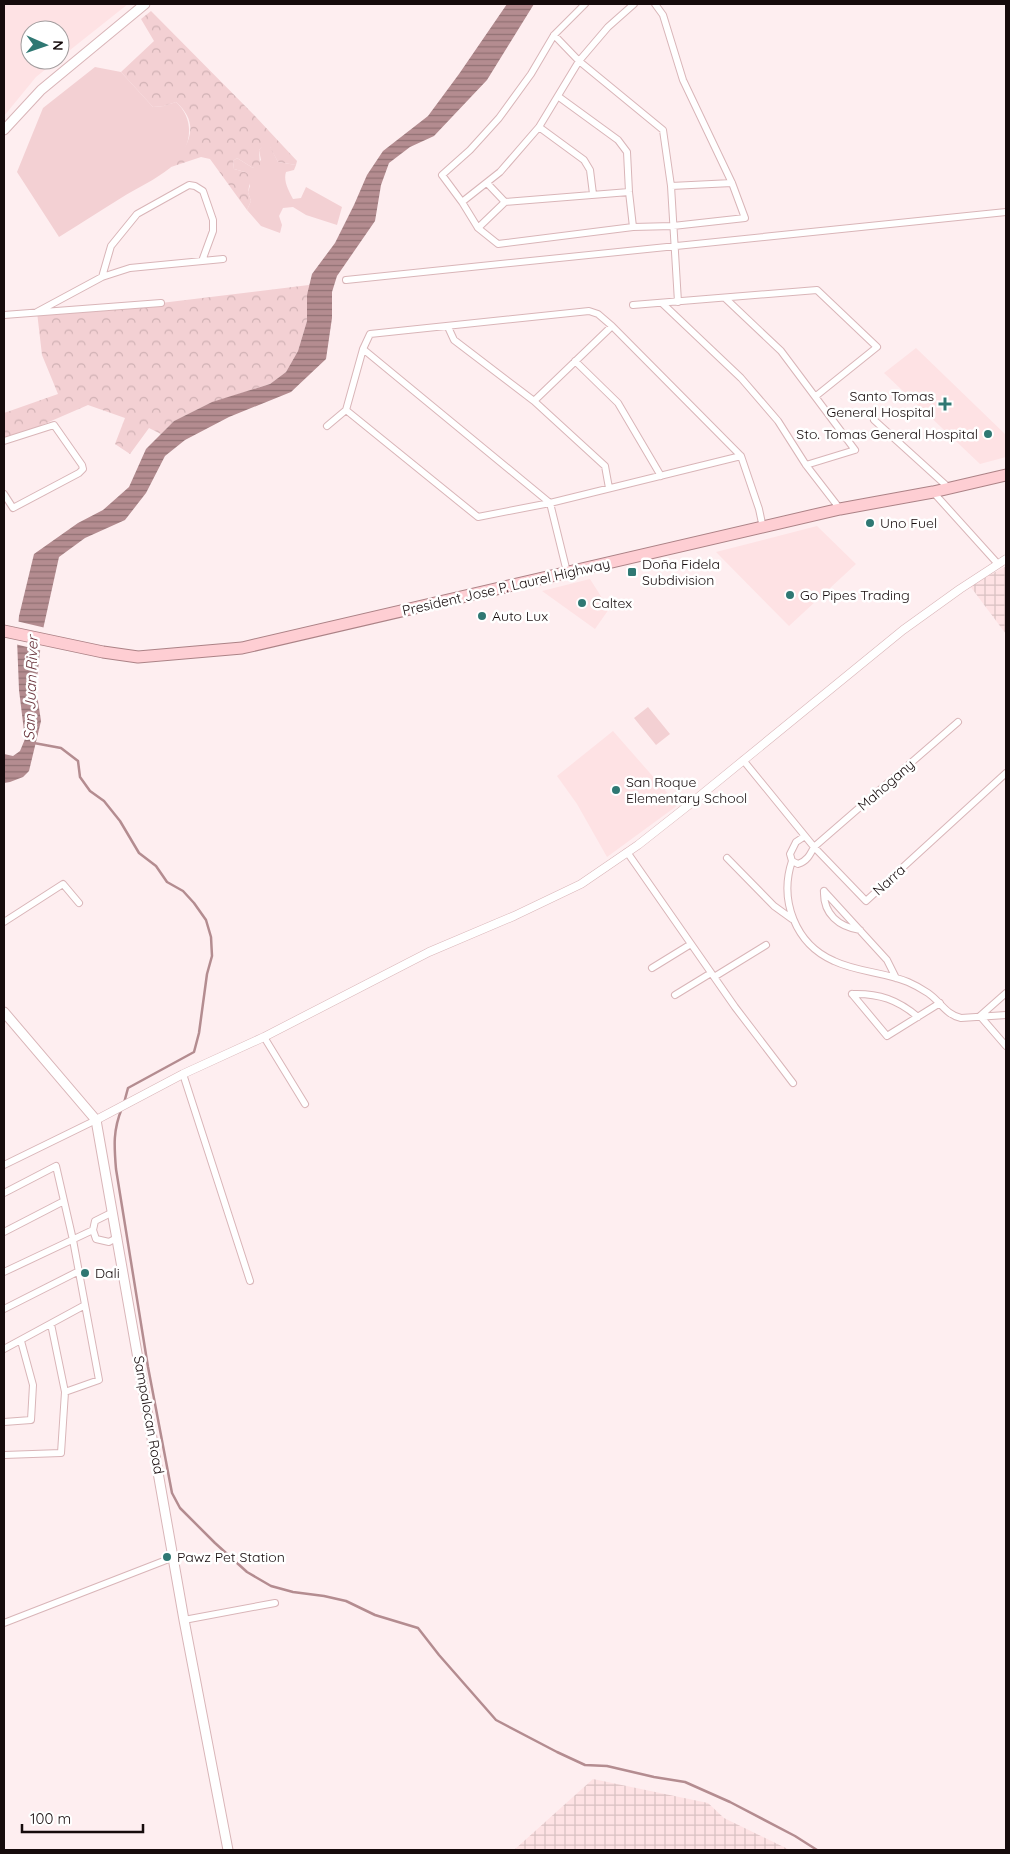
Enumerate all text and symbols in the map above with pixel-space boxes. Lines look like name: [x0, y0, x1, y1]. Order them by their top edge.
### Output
north arrow: [20, 20, 70, 70]
text: N: [49, 40, 67, 51]
place label: Santo Tomas General Hospital: [827, 387, 934, 421]
marker: Santo Tomas General Hospital: [938, 397, 952, 411]
place label: Sto. Tomas General Hospital: [796, 425, 978, 443]
marker: Sto. Tomas General Hospital: [982, 428, 994, 440]
place label: Uno Fuel: [880, 514, 937, 532]
marker: Uno Fuel: [864, 517, 876, 529]
street label: President Jose P. Laurel Highway: [400, 554, 612, 620]
place label: Doña Fidela Subdivision: [642, 555, 720, 589]
marker: Doña Fidela Subdivision: [626, 566, 638, 578]
place label: Go Pipes Trading: [800, 586, 910, 604]
marker: Go Pipes Trading: [784, 589, 796, 601]
place label: Caltex: [592, 594, 632, 612]
marker: Caltex: [576, 597, 588, 609]
place label: Auto Lux: [492, 607, 548, 625]
marker: Auto Lux: [476, 610, 488, 622]
water label: San Juan River: [19, 633, 42, 741]
street label: Mahogany: [854, 755, 918, 815]
place label: San Roque Elementary School: [626, 773, 747, 807]
marker: San Roque Elementary School: [610, 784, 622, 796]
street label: Narra: [869, 861, 909, 899]
place label: Dali: [95, 1264, 120, 1282]
marker: Dali: [79, 1267, 91, 1279]
street label: Sampalocan Road: [130, 1354, 168, 1476]
place label: Pawz Pet Station: [177, 1548, 285, 1566]
marker: Pawz Pet Station: [161, 1551, 173, 1563]
scale bar: [22, 1802, 144, 1834]
text: 100 m: [30, 1809, 71, 1828]

